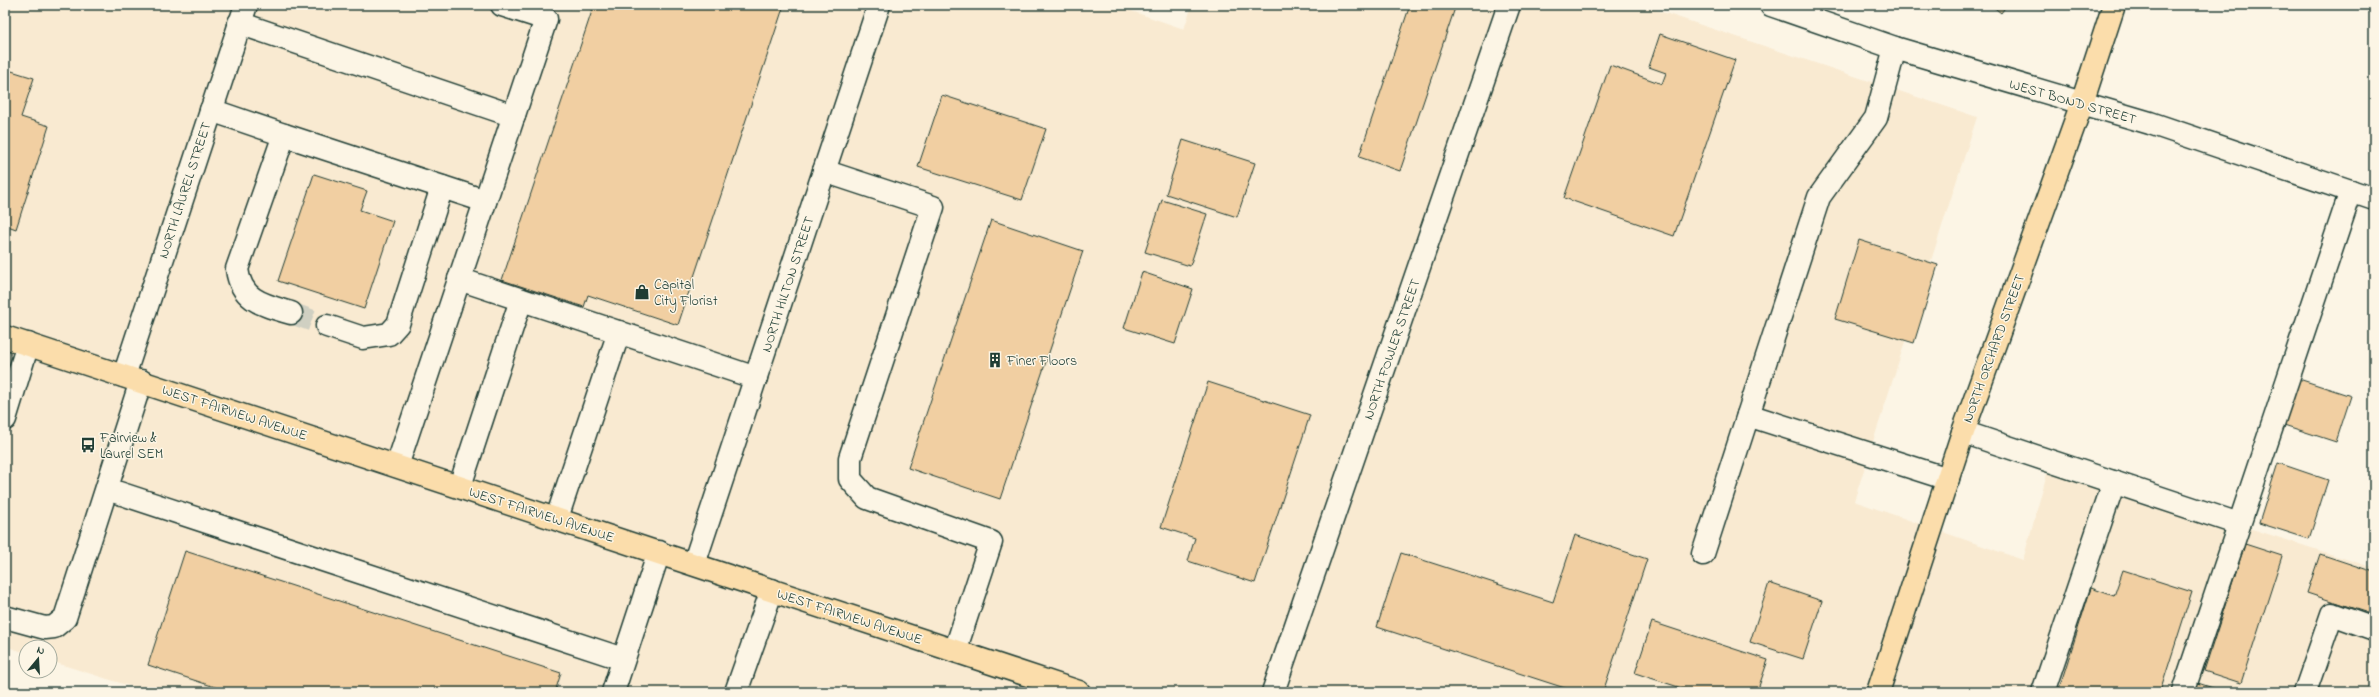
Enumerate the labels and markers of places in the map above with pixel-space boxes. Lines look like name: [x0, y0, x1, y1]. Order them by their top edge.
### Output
place label: Capital City Florist: [654, 275, 718, 313]
shop icon: Capital City Florist: [633, 283, 651, 301]
building icon: Finer Floors: [986, 351, 1004, 369]
place label: Finer Floors: [1006, 351, 1077, 372]
place label: Fairview & Laurel SEM: [99, 428, 163, 465]
bus stop icon: Fairview & Laurel SEM: [79, 436, 97, 454]

